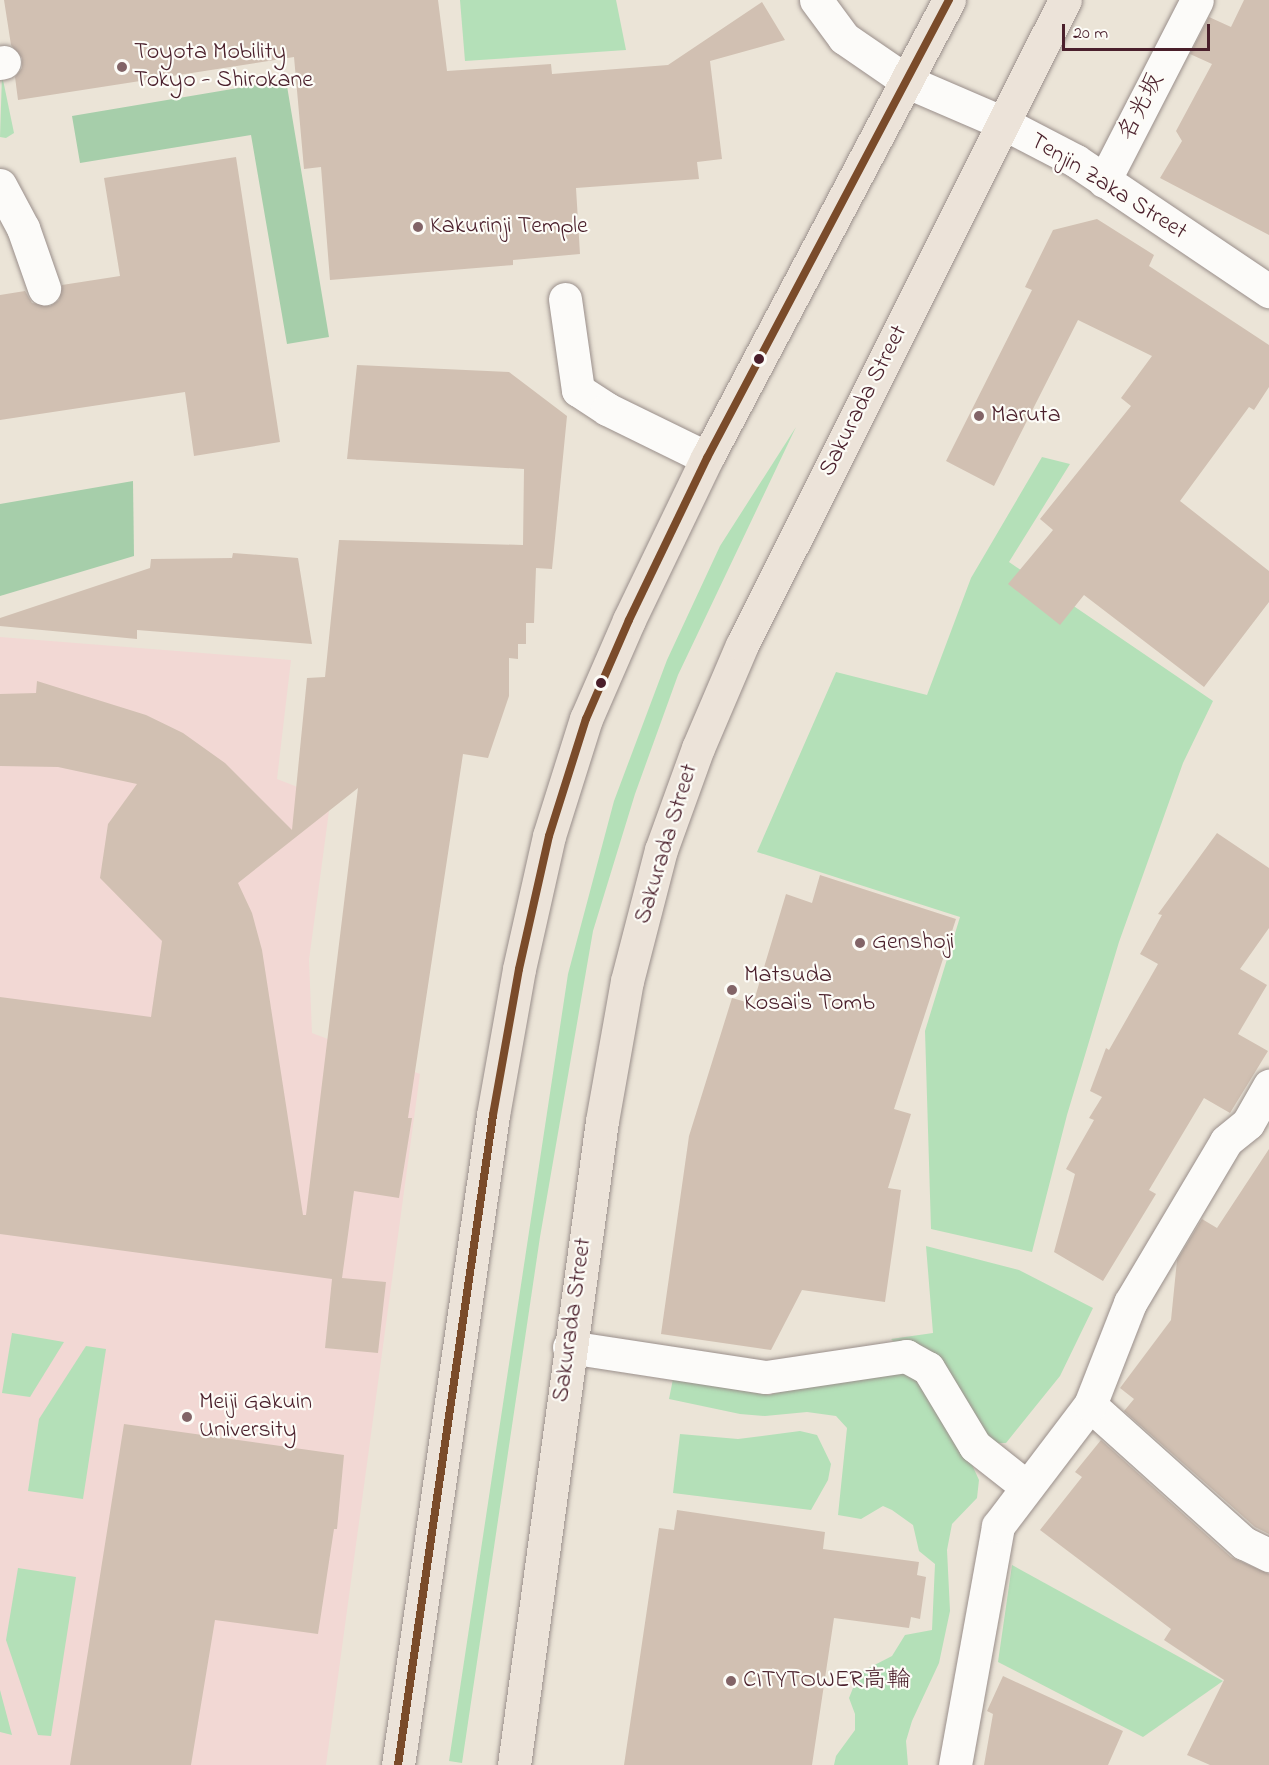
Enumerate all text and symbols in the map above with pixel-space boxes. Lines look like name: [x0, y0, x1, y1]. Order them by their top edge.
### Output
scale bar: [1065, 12, 1214, 50]
text: 20 m: [1073, 21, 1108, 47]
place label: Toyota Mobility Tokyo - Shirokane: [134, 39, 313, 95]
marker: Toyota Mobility Tokyo - Shirokane: [115, 60, 129, 74]
street label: 名光坂: [1113, 68, 1171, 146]
street label: Tenjin Zaka Street: [1024, 127, 1192, 247]
place label: Kakurinji Temple: [430, 213, 588, 241]
marker: Kakurinji Temple: [411, 220, 425, 234]
street label: Sakurada Street: [814, 321, 914, 481]
unlabelled marker: [753, 353, 765, 365]
place label: Maruta: [991, 402, 1061, 430]
marker: Maruta: [972, 409, 986, 423]
unlabelled marker: [595, 677, 607, 689]
street label: Sakurada Street: [629, 760, 705, 928]
place label: Genshoji: [872, 929, 954, 957]
marker: Genshoji: [853, 936, 867, 950]
place label: Matsuda Kosai's Tomb: [744, 962, 875, 1018]
marker: Matsuda Kosai's Tomb: [725, 983, 739, 997]
street label: Sakurada Street: [547, 1236, 599, 1404]
place label: Meiji Gakuin University: [199, 1389, 312, 1445]
marker: Meiji Gakuin University: [180, 1410, 194, 1424]
place label: CITYTOWER高輪: [743, 1667, 911, 1695]
marker: CITYTOWER高輪: [724, 1674, 738, 1688]

